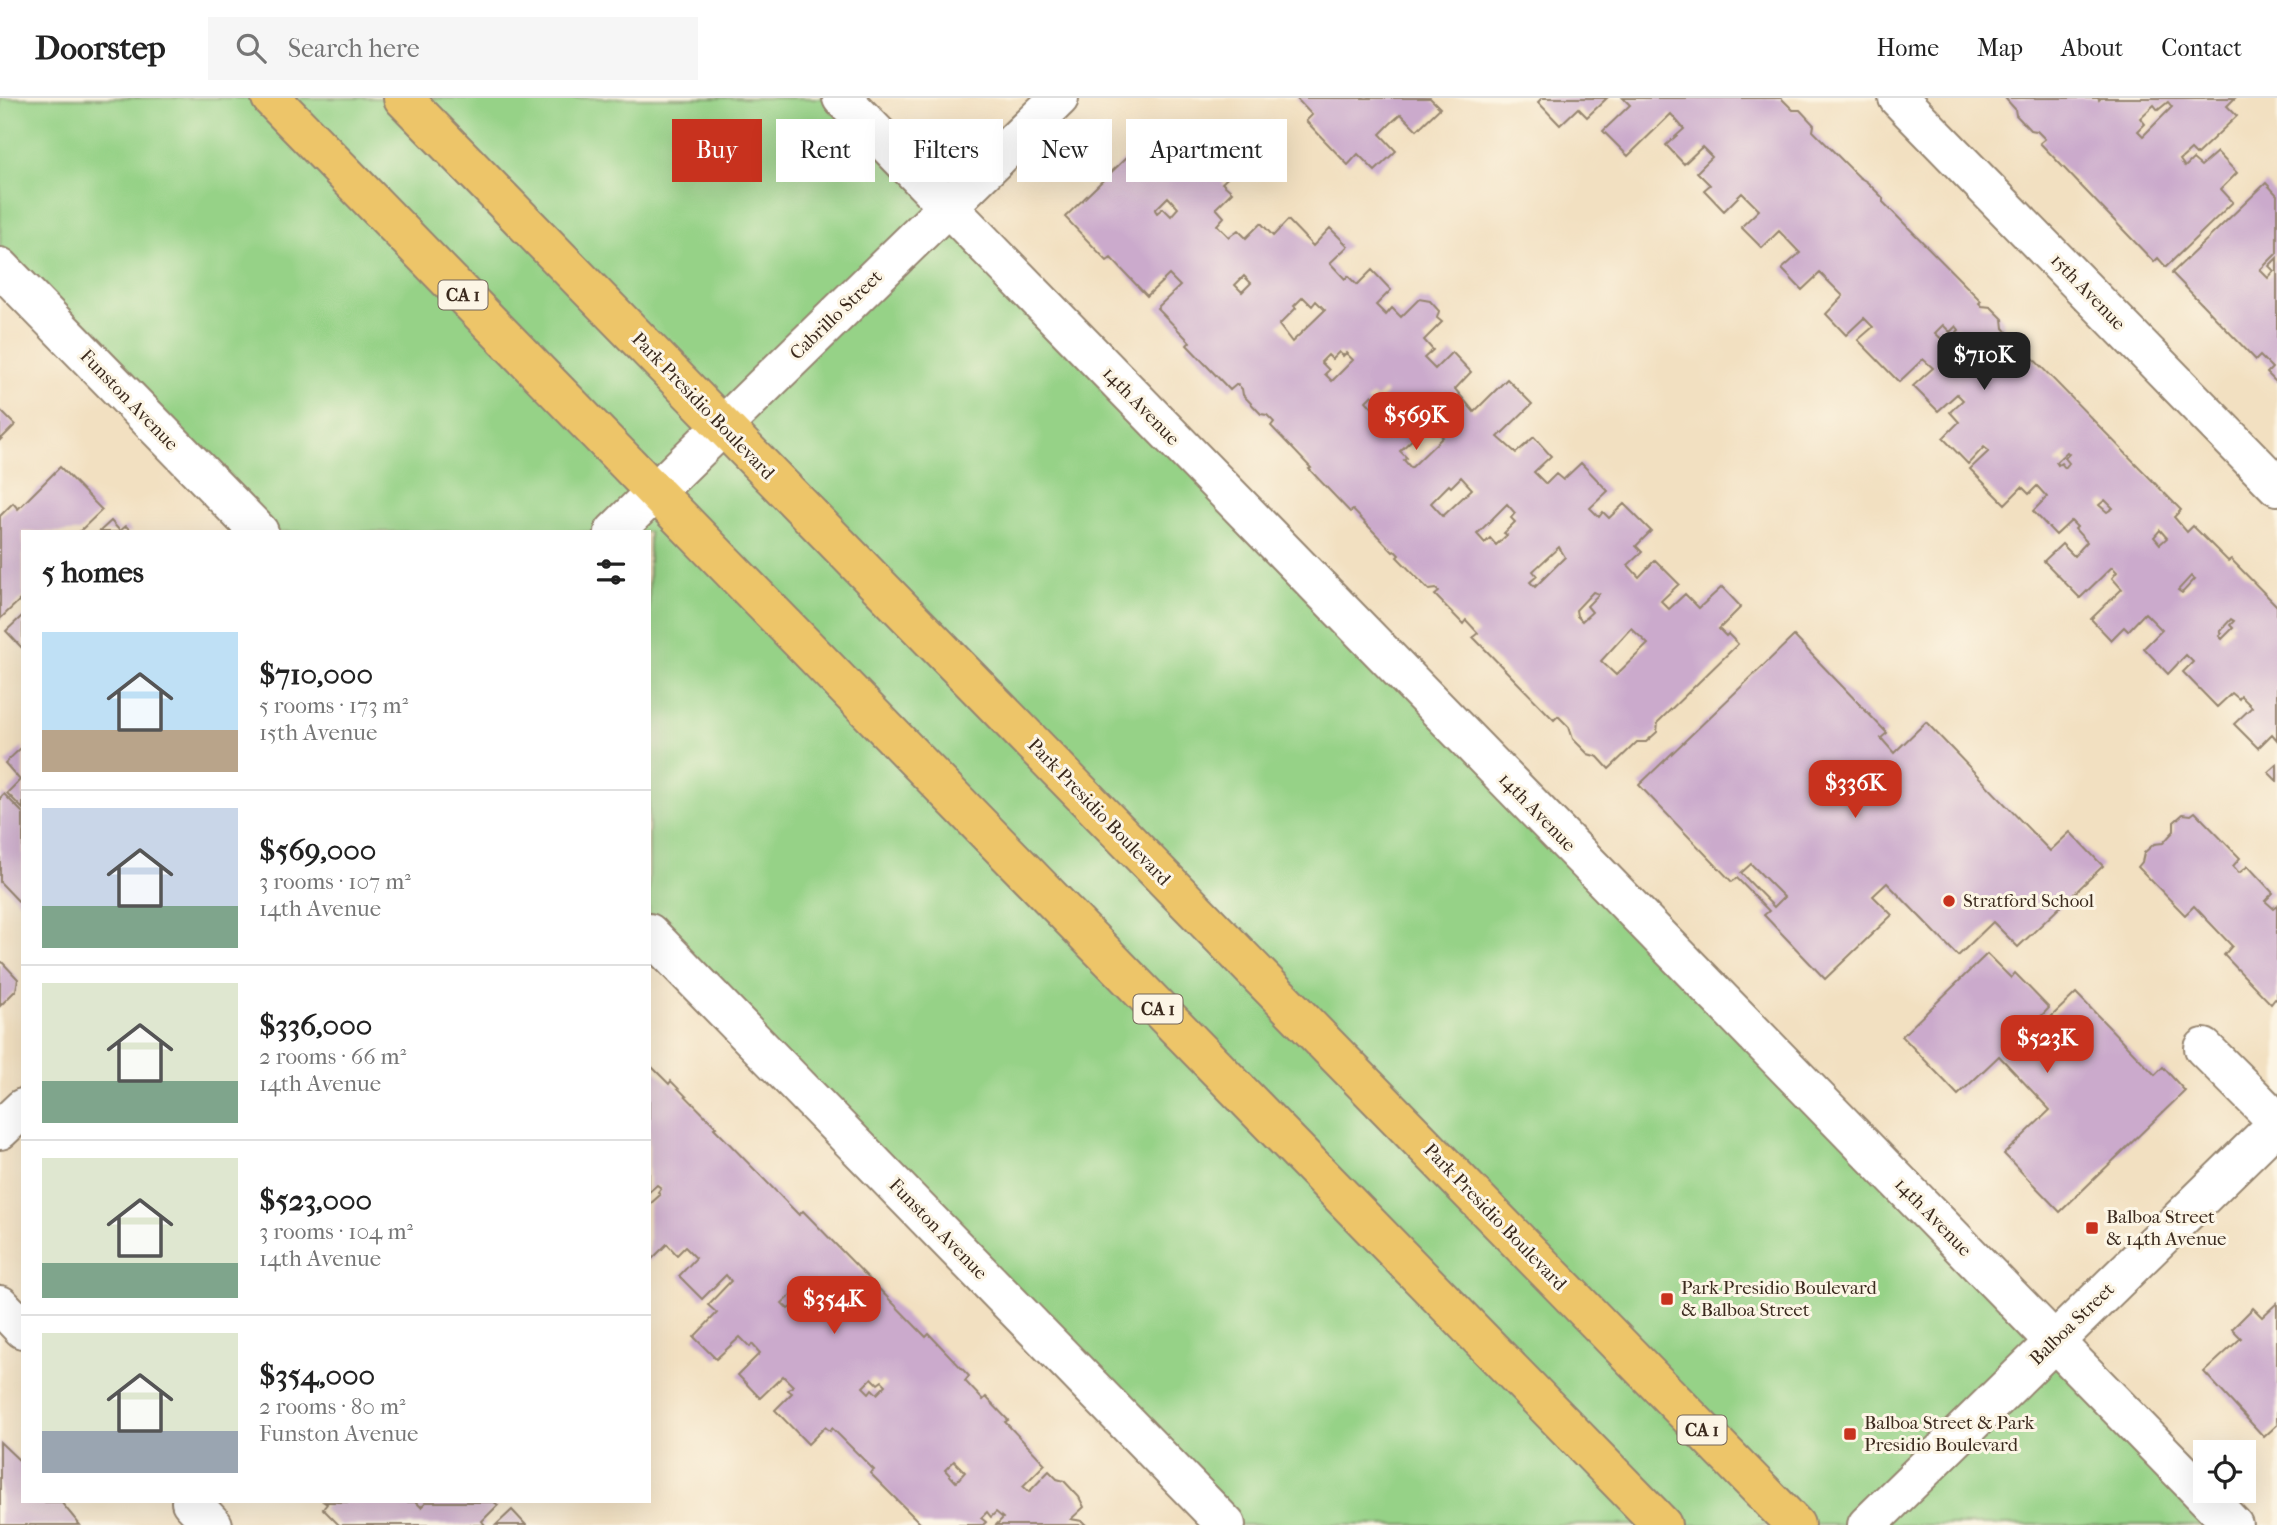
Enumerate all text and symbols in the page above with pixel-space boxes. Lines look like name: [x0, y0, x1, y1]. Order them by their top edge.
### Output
search box: [208, 17, 698, 80]
text: Doorstep: [35, 29, 166, 68]
icon: search: [232, 29, 270, 67]
text: Search here: [288, 33, 420, 64]
text: Home: [1877, 34, 1939, 62]
text: Map: [1977, 34, 2023, 62]
text: About: [2061, 34, 2123, 62]
text: Contact: [2161, 34, 2242, 62]
chip: Buy: [672, 119, 762, 182]
chip: Rent: [776, 119, 875, 182]
chip: Filters: [889, 119, 1003, 182]
chip: New: [1017, 119, 1112, 182]
chip: Apartment: [1126, 119, 1287, 182]
street label: 15th Avenue: [2046, 249, 2130, 335]
street label: Cabrillo Street: [785, 265, 887, 364]
road number: CA 1: [438, 280, 488, 310]
street label: Park Presidio Boulevard: [627, 328, 779, 485]
pin: $710K: [1935, 332, 2033, 392]
text: $710K: [1953, 341, 2015, 368]
street label: Funston Avenue: [75, 345, 183, 455]
street label: 14th Avenue: [1098, 362, 1184, 450]
pin: $569K: [1367, 392, 1465, 452]
text: $569K: [1384, 401, 1448, 428]
icon: filters: [592, 553, 630, 591]
text: 5 homes: [42, 555, 144, 590]
text: $710,000: [259, 657, 373, 692]
icon: home: [98, 660, 182, 744]
text: 5 rooms · 173 m²: [259, 692, 408, 719]
text: 15th Avenue: [259, 719, 377, 746]
street label: Park Presidio Boulevard: [1023, 734, 1175, 891]
pin: $336K: [1806, 760, 1904, 820]
street label: 14th Avenue: [1494, 768, 1580, 856]
text: $336K: [1825, 769, 1885, 796]
text: $569,000: [259, 833, 376, 868]
icon: home: [98, 836, 182, 920]
text: 3 rooms · 107 m²: [259, 868, 411, 895]
place label: Stratford School: [1963, 890, 2094, 912]
marker: Stratford School: [1941, 893, 1957, 909]
text: 14th Avenue: [259, 895, 381, 922]
road number: CA 1: [1134, 994, 1182, 1024]
text: $336,000: [259, 1008, 372, 1043]
icon: home: [98, 1011, 182, 1095]
pin: $523K: [1998, 1016, 2096, 1075]
text: $523K: [2017, 1024, 2077, 1051]
text: 2 rooms · 66 m²: [259, 1043, 406, 1070]
text: 14th Avenue: [259, 1070, 381, 1097]
street label: Park Presidio Boulevard: [1419, 1139, 1571, 1296]
street label: 14th Avenue: [1890, 1173, 1976, 1261]
street label: Funston Avenue: [884, 1174, 992, 1284]
text: $523,000: [259, 1183, 372, 1218]
icon: home: [98, 1186, 182, 1270]
place label: Balboa Street & 14th Avenue: [2106, 1206, 2227, 1250]
text: 3 rooms · 104 m²: [259, 1218, 413, 1245]
marker: Balboa Street & 14th Avenue: [2084, 1220, 2100, 1236]
text: 14th Avenue: [259, 1245, 381, 1272]
pin: $354K: [785, 1276, 883, 1336]
place label: Park Presidio Boulevard & Balboa Street: [1681, 1277, 1878, 1321]
street label: Balboa Street: [2025, 1278, 2119, 1370]
text: $354K: [803, 1285, 865, 1312]
marker: Park Presidio Boulevard & Balboa Street: [1659, 1291, 1675, 1307]
text: $354,000: [259, 1358, 375, 1393]
icon: home: [98, 1361, 182, 1445]
text: 2 rooms · 80 m²: [259, 1393, 406, 1420]
place label: Balboa Street & Park Presidio Boulevard: [1864, 1412, 2035, 1456]
road number: CA 1: [1678, 1415, 1726, 1444]
text: Funston Avenue: [259, 1420, 418, 1447]
marker: Balboa Street & Park Presidio Boulevard: [1842, 1426, 1858, 1442]
map controls: [2193, 1440, 2256, 1503]
button: locate: [2193, 1440, 2256, 1503]

